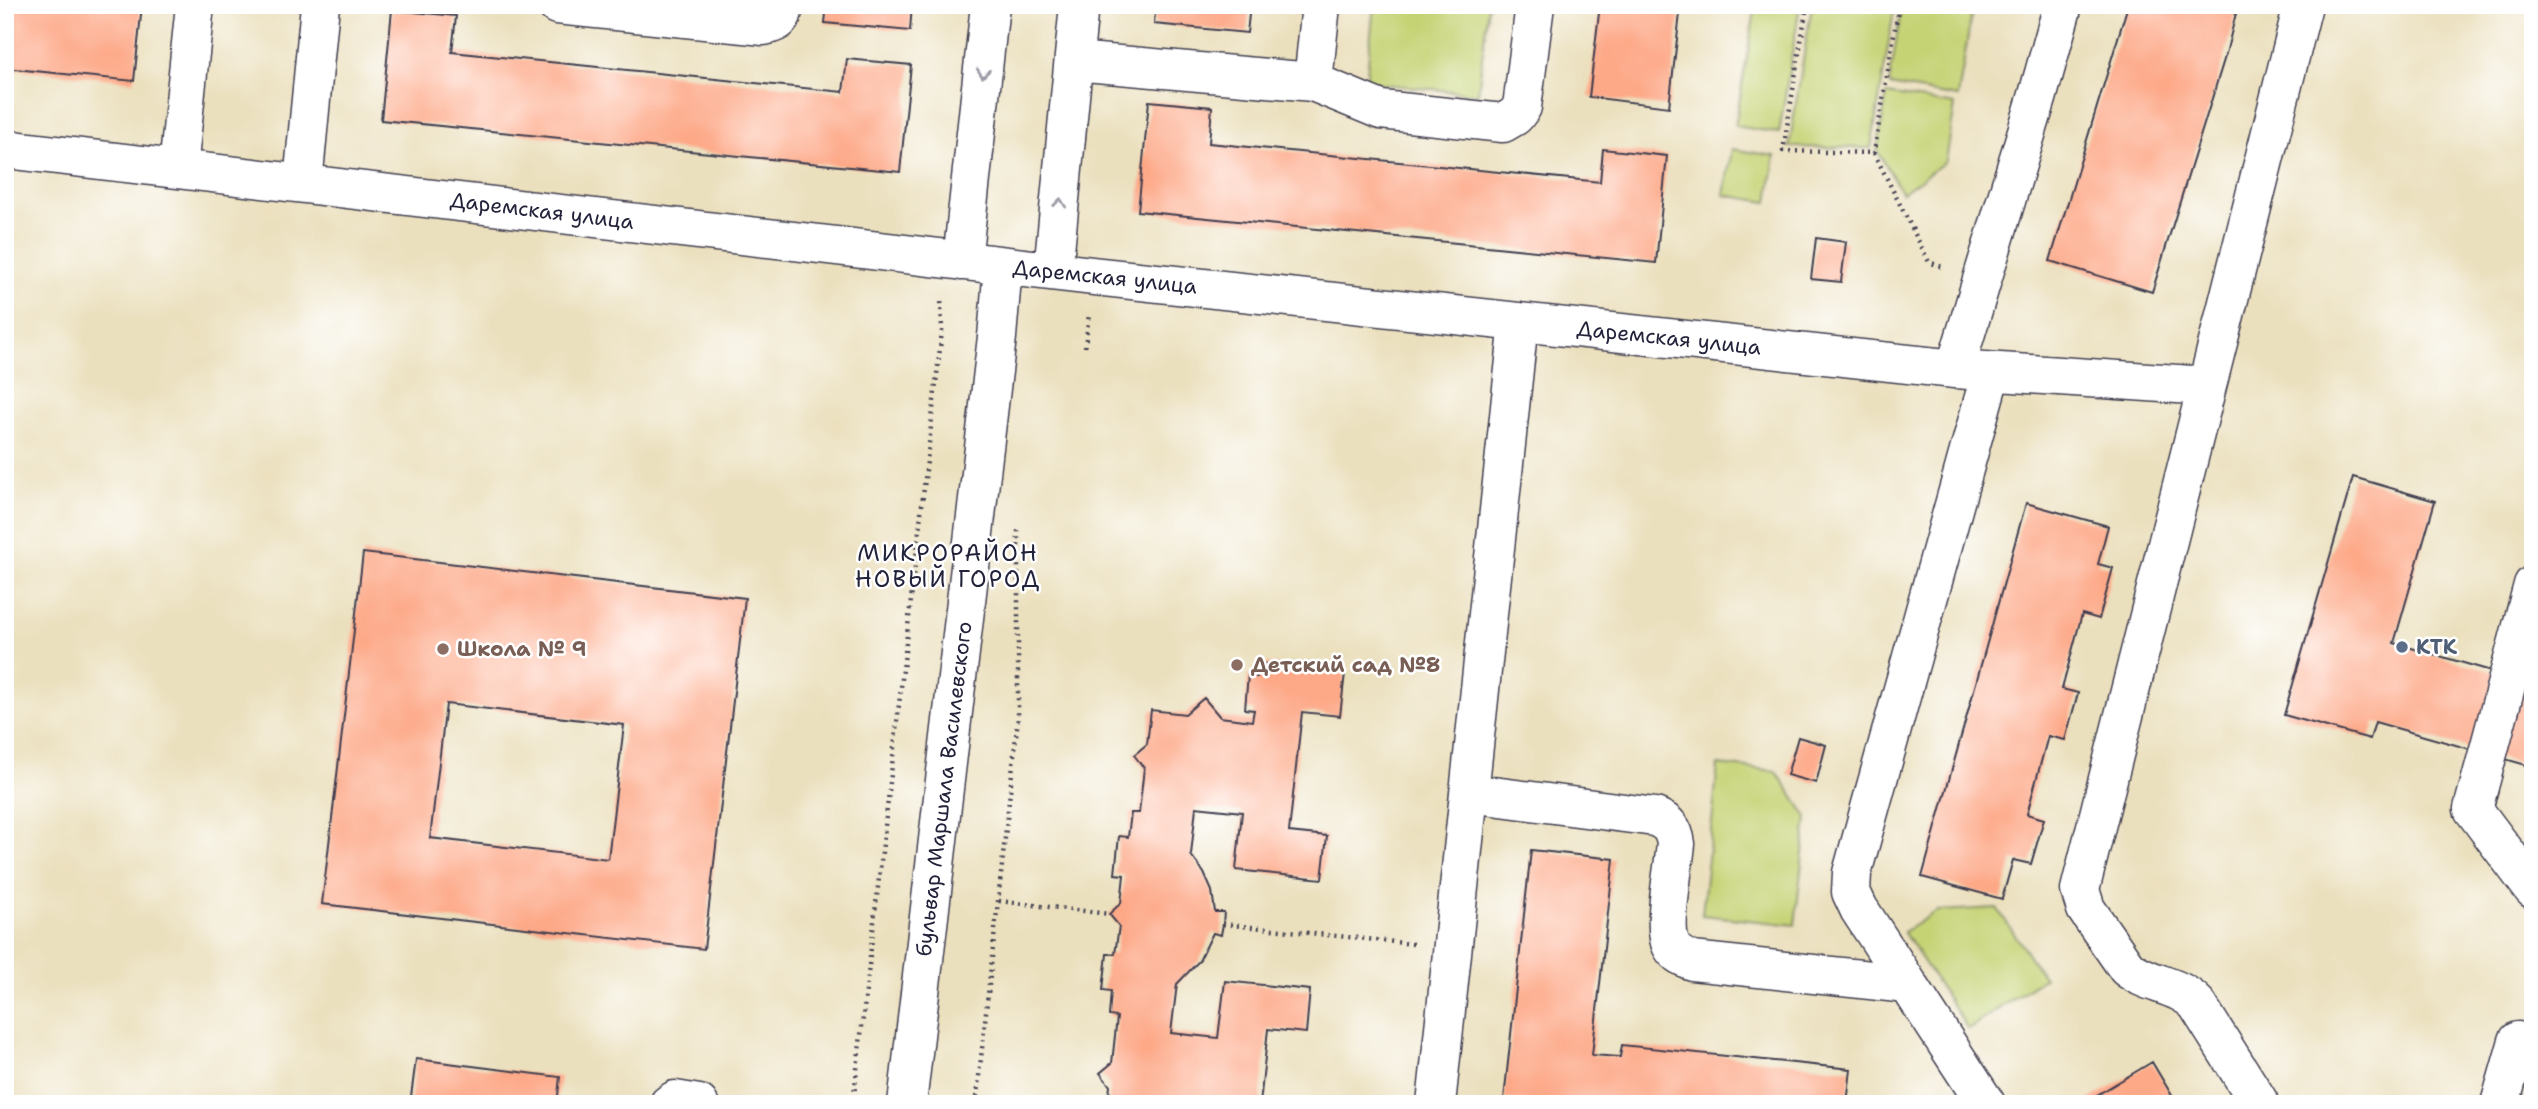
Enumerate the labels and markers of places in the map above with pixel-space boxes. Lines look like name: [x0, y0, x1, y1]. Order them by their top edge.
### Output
place label: КТК: [2416, 633, 2458, 661]
place label: Школа № 9: [457, 635, 586, 663]
marker: КТК: [2394, 639, 2410, 655]
marker: Школа № 9: [435, 641, 451, 657]
place label: Детский сад №8: [1251, 651, 1440, 679]
marker: Детский сад №8: [1229, 657, 1245, 673]

